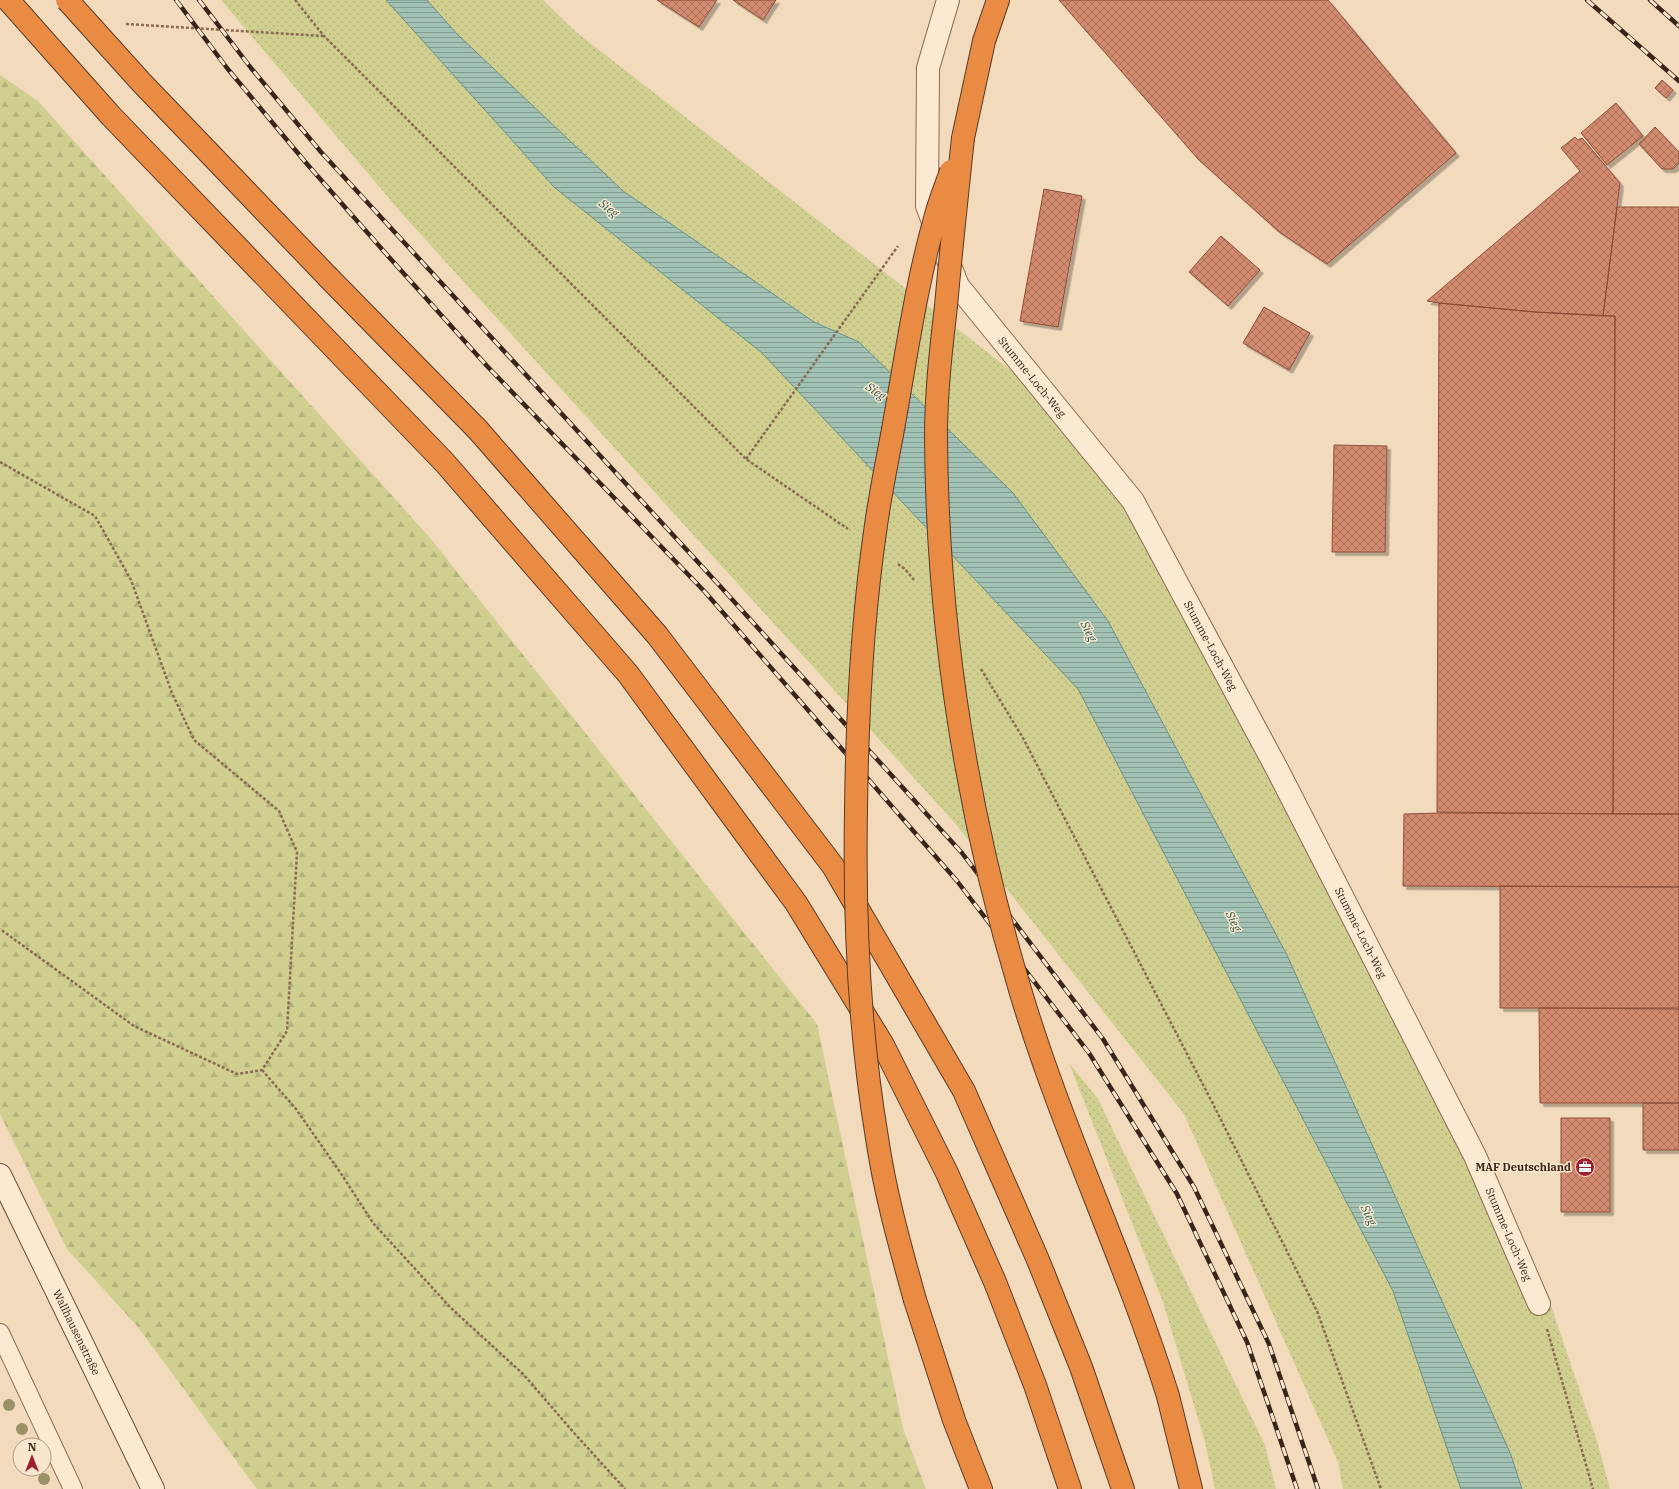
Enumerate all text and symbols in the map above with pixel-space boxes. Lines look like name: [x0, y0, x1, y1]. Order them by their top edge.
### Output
water label: Sieg: [595, 195, 622, 221]
street label: Stumme-Loch-Weg: [995, 334, 1069, 420]
water label: Sieg: [862, 378, 889, 403]
street label: Stumme-Loch-Weg: [1181, 598, 1241, 693]
water label: Sieg: [1077, 617, 1101, 644]
street label: Stumme-Loch-Weg: [1332, 885, 1390, 980]
water label: Sieg: [1222, 907, 1246, 934]
office icon: MAF Deutschland: [1574, 1156, 1596, 1178]
place label: MAF Deutschland: [1475, 1160, 1571, 1174]
street label: Stumme-Loch-Weg: [1483, 1185, 1535, 1283]
water label: Sieg: [1357, 1201, 1380, 1228]
street label: Wallhausenstraße: [50, 1287, 103, 1378]
north arrow: [12, 1437, 52, 1477]
text: N: [28, 1440, 37, 1454]

